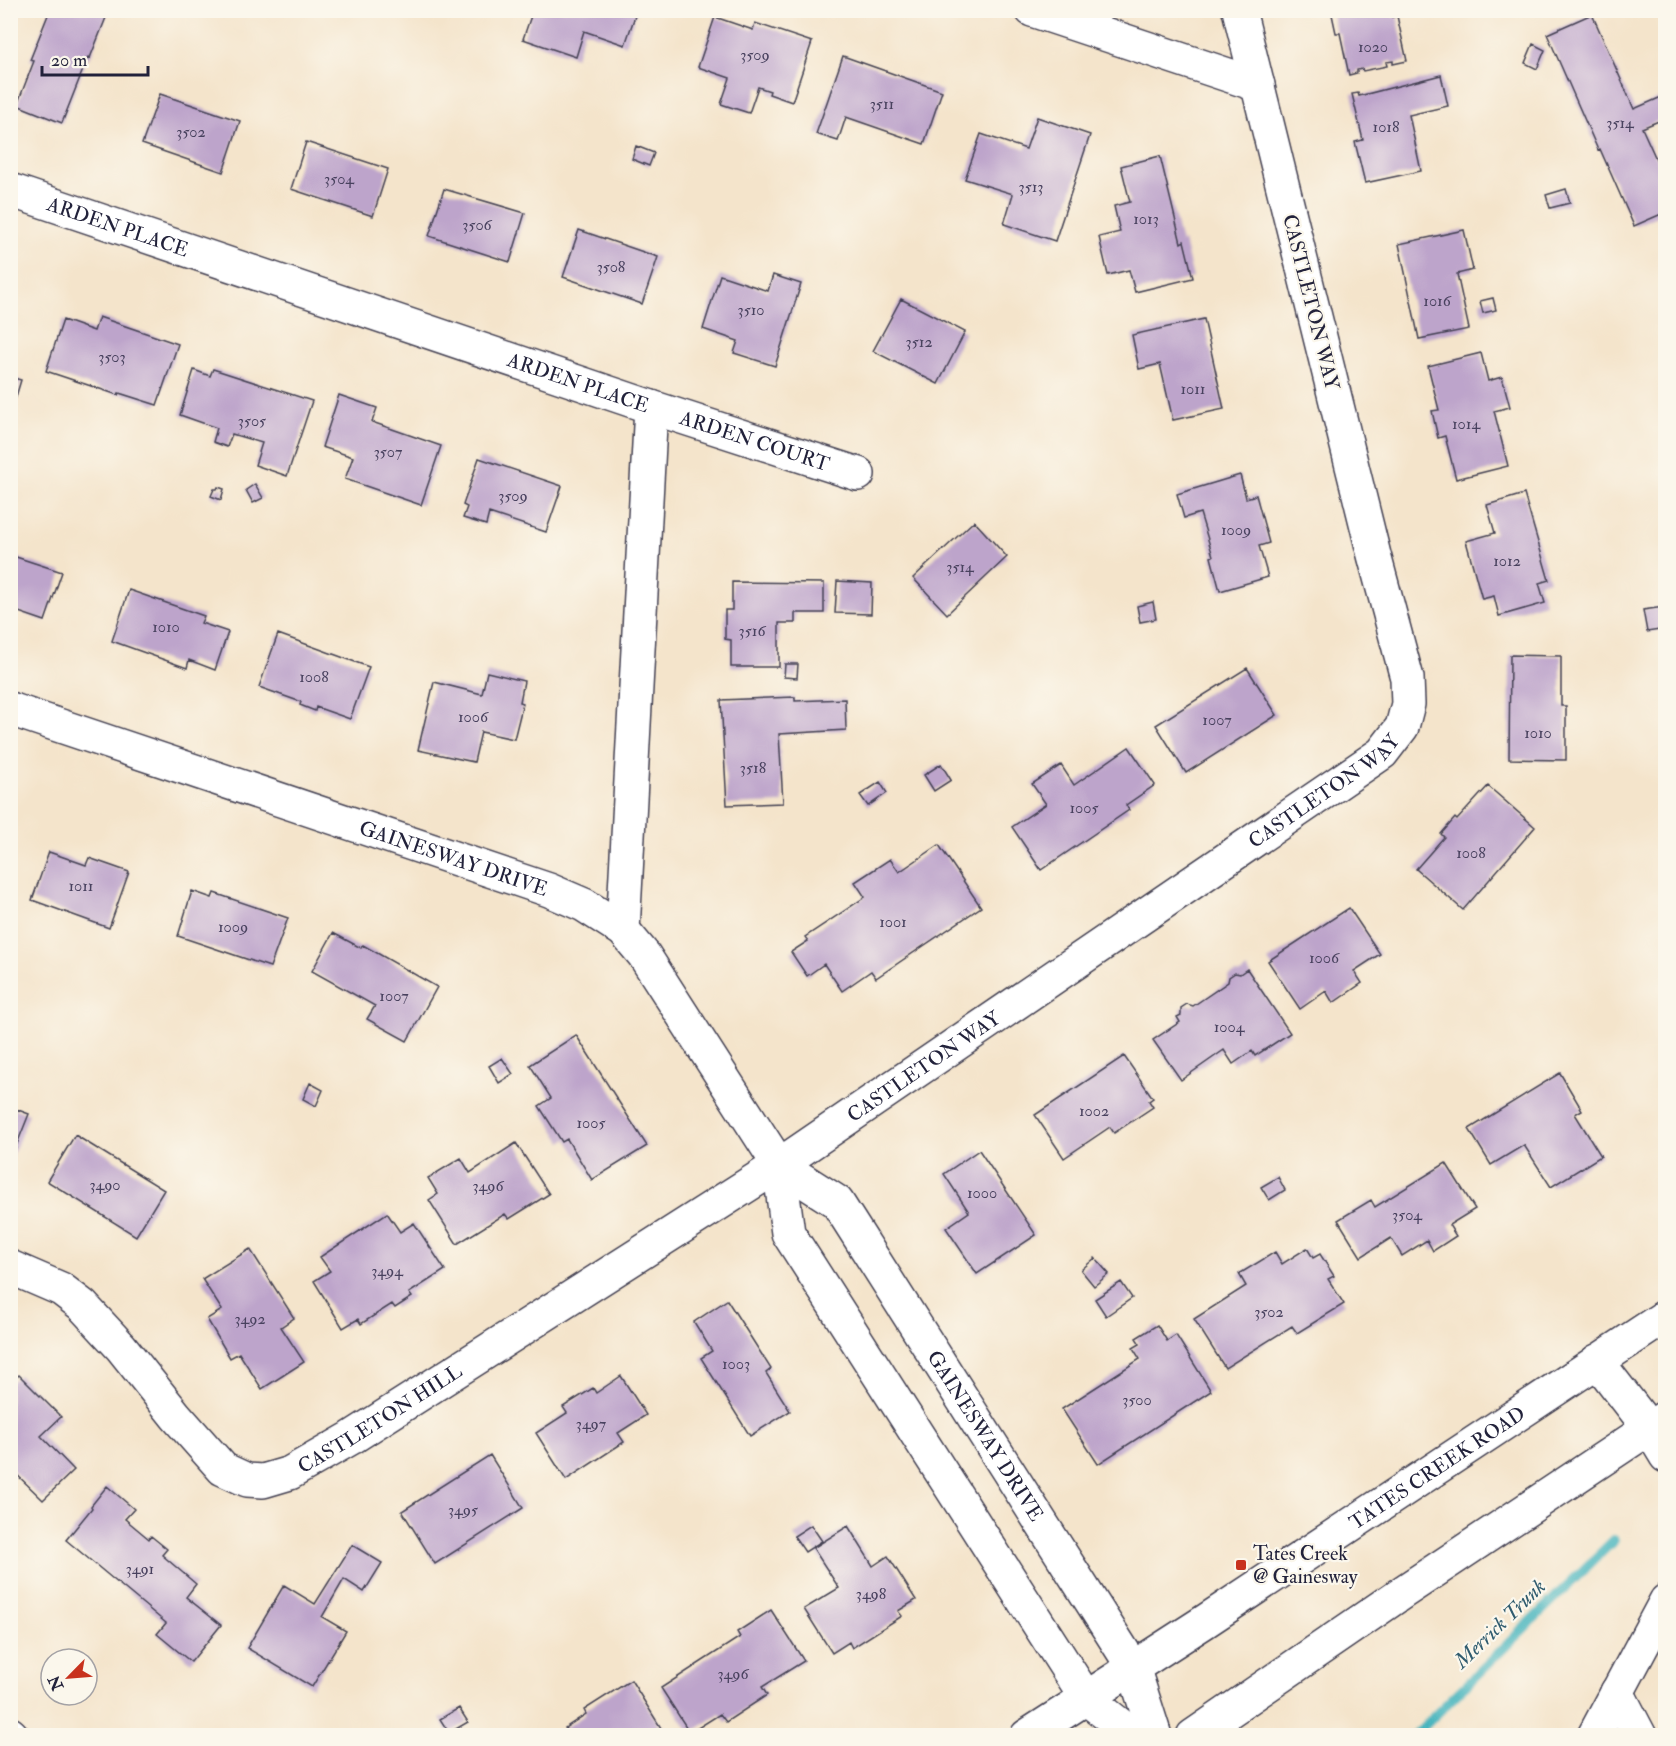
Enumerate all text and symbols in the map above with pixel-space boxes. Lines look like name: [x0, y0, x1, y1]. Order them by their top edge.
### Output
house number: 1020: [1358, 37, 1388, 57]
scale bar: [42, 39, 148, 77]
house number: 3509: [740, 45, 770, 65]
text: 20 m: [51, 49, 87, 72]
house number: 3511: [870, 94, 894, 114]
house number: 3514: [1606, 113, 1635, 133]
house number: 1018: [1373, 117, 1400, 137]
house number: 3502: [176, 122, 206, 142]
house number: 3504: [324, 169, 355, 189]
house number: 3513: [1018, 177, 1044, 197]
street label: ARDEN PLACE: [43, 191, 192, 262]
house number: 1013: [1133, 209, 1159, 229]
street label: CASTLETON WAY: [1277, 212, 1345, 394]
house number: 3506: [462, 215, 493, 235]
house number: 3508: [597, 257, 626, 277]
house number: 1016: [1423, 291, 1452, 311]
house number: 3510: [738, 300, 765, 320]
house number: 3512: [906, 332, 933, 352]
house number: 3503: [98, 347, 126, 367]
street label: ARDEN PLACE: [503, 347, 652, 418]
house number: 1011: [1180, 379, 1206, 399]
street label: ARDEN COURT: [676, 404, 833, 477]
house number: 3505: [238, 411, 266, 431]
house number: 1014: [1452, 414, 1481, 434]
house number: 3507: [374, 442, 403, 462]
house number: 3509: [498, 486, 528, 506]
house number: 1009: [1221, 520, 1251, 540]
house number: 1012: [1493, 551, 1521, 571]
house number: 3514: [946, 557, 975, 577]
house number: 1010: [152, 617, 180, 637]
house number: 3516: [739, 621, 766, 641]
house number: 1008: [299, 667, 329, 687]
house number: 1006: [458, 707, 489, 727]
house number: 1007: [1202, 710, 1232, 730]
house number: 1010: [1524, 723, 1552, 743]
street label: CASTLETON WAY: [1243, 728, 1405, 853]
house number: 3518: [740, 758, 767, 778]
house number: 1005: [1069, 798, 1099, 818]
street label: GAINESWAY DRIVE: [356, 815, 551, 901]
house number: 1008: [1456, 843, 1486, 863]
house number: 1011: [68, 876, 94, 896]
house number: 1001: [879, 912, 907, 932]
house number: 1009: [218, 917, 248, 937]
house number: 1006: [1309, 948, 1340, 968]
house number: 1007: [379, 986, 409, 1006]
street label: CASTLETON WAY: [842, 1004, 1006, 1127]
house number: 1004: [1214, 1017, 1246, 1037]
house number: 1002: [1079, 1101, 1109, 1121]
house number: 1005: [576, 1113, 606, 1133]
house number: 3490: [89, 1175, 121, 1195]
house number: 3496: [473, 1176, 504, 1196]
house number: 1000: [967, 1183, 997, 1203]
house number: 3504: [1392, 1205, 1423, 1225]
house number: 3494: [371, 1261, 404, 1281]
house number: 3502: [1254, 1302, 1284, 1322]
house number: 3492: [234, 1309, 266, 1329]
street label: GAINESWAY DRIVE: [922, 1346, 1049, 1526]
house number: 1003: [722, 1354, 750, 1374]
street label: CASTLETON HILL: [293, 1358, 467, 1479]
house number: 3500: [1122, 1390, 1152, 1410]
street label: TATES CREEK ROAD: [1344, 1400, 1530, 1535]
house number: 3497: [576, 1414, 607, 1434]
house number: 3495: [448, 1500, 478, 1520]
place label: Tates Creek @ Gainesway: [1253, 1541, 1359, 1589]
marker: Tates Creek @ Gainesway: [1234, 1558, 1248, 1572]
house number: 3491: [126, 1559, 154, 1579]
water label: Merrick Trunk: [1447, 1574, 1552, 1676]
house number: 3498: [856, 1584, 887, 1604]
north arrow: [39, 1647, 99, 1707]
house number: 3496: [718, 1664, 749, 1684]
text: N: [44, 1672, 69, 1695]

